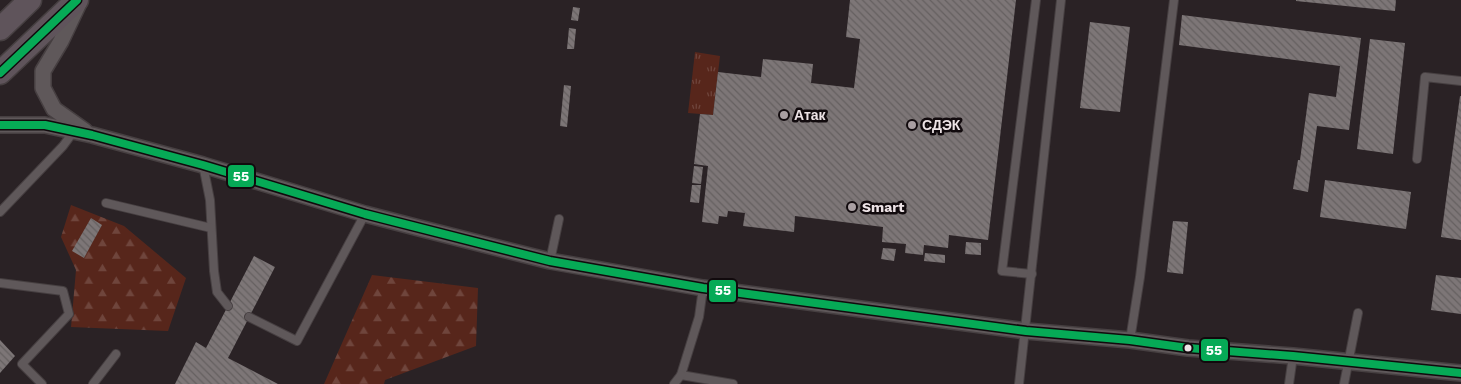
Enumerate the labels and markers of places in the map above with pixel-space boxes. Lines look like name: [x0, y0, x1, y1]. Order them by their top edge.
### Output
place label: Атак: [794, 107, 827, 123]
marker: Атак: [778, 109, 790, 121]
place label: СДЭК: [922, 117, 961, 133]
marker: СДЭК: [906, 119, 918, 131]
place label: Smart: [862, 199, 904, 215]
marker: Smart: [846, 201, 858, 213]
unlabelled marker: [1183, 343, 1193, 353]

